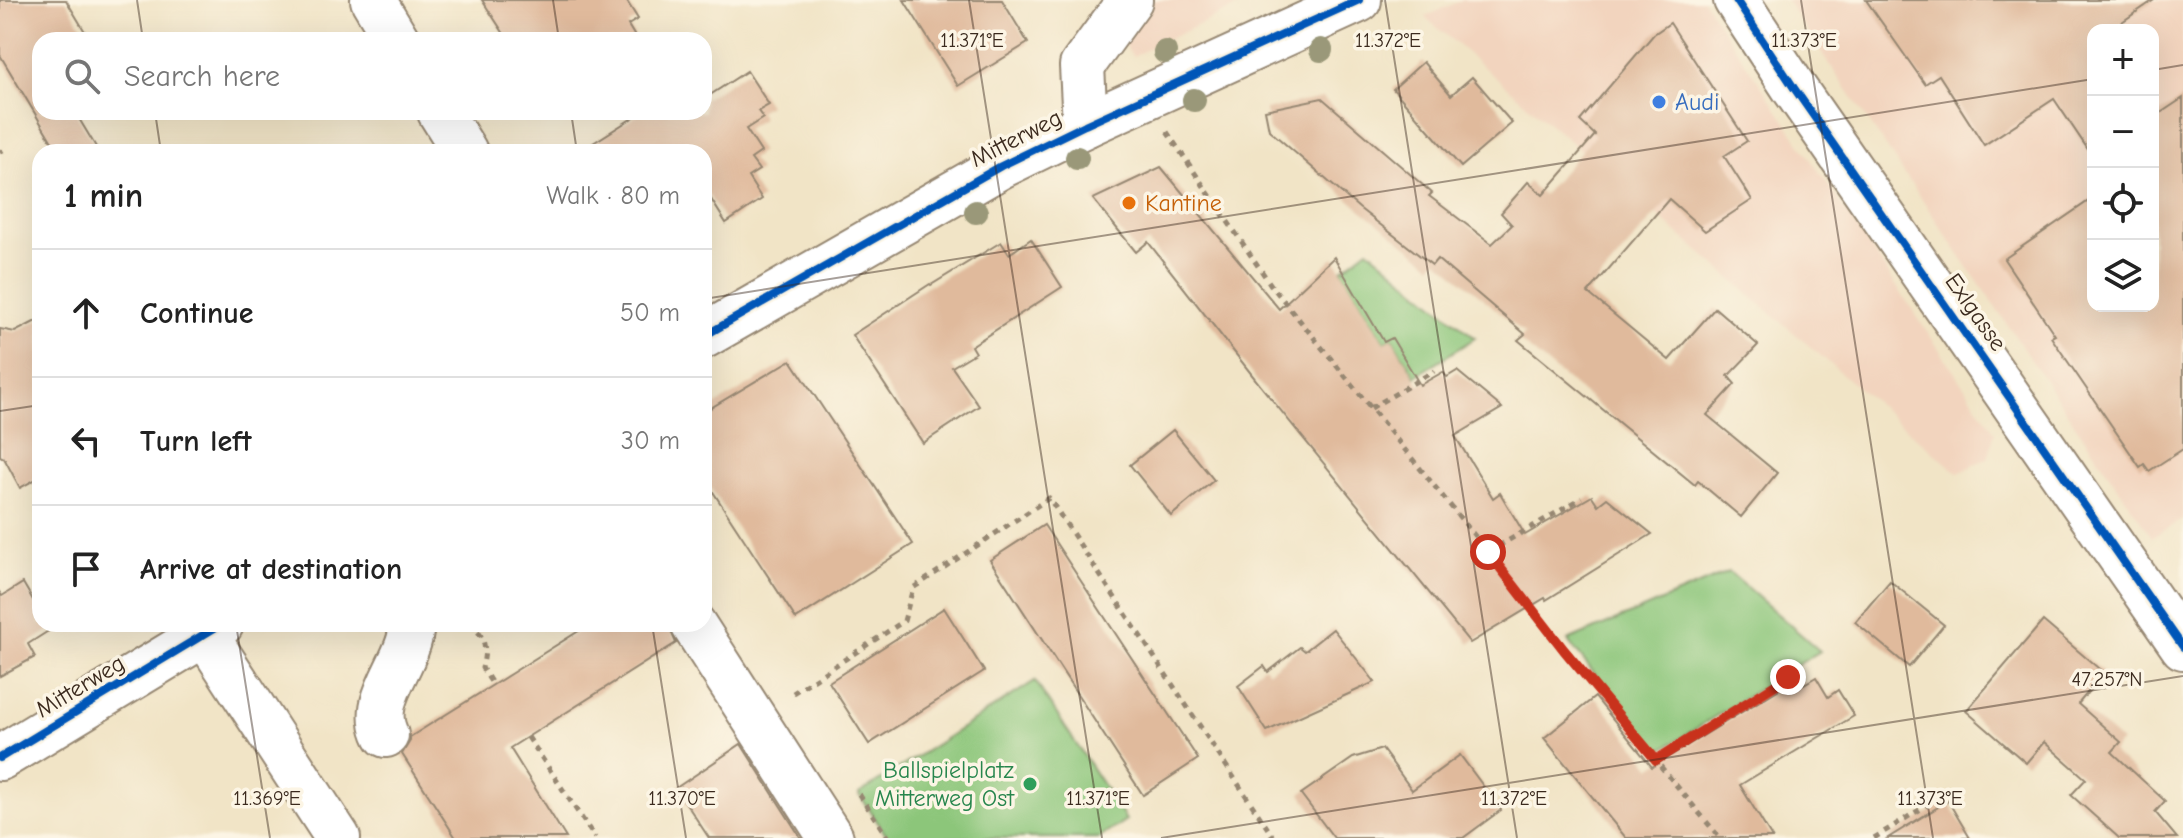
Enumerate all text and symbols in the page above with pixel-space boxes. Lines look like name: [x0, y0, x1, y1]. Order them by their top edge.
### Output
map controls: [2087, 24, 2159, 312]
button: +: [2087, 24, 2159, 96]
text: 11.371°E: [940, 29, 1004, 52]
text: 11.372°E: [1355, 29, 1421, 52]
text: 11.373°E: [1771, 29, 1837, 52]
search box: [32, 32, 712, 120]
icon: search: [60, 54, 104, 98]
text: Search here: [124, 59, 280, 94]
place label: Audi: [1675, 88, 1719, 116]
marker: Audi: [1650, 93, 1668, 111]
button: −: [2087, 96, 2159, 168]
street label: Mitterweg: [966, 103, 1066, 173]
button: locate: [2087, 168, 2159, 240]
text: 1 min: [64, 176, 143, 216]
text: Walk · 80 m: [546, 181, 680, 211]
place label: Kantine: [1145, 189, 1222, 217]
marker: Kantine: [1120, 194, 1138, 212]
button: layers: [2087, 240, 2159, 312]
street label: Exlgasse: [1939, 268, 2013, 356]
icon: ahead: [64, 291, 108, 335]
text: Continue: [140, 296, 254, 331]
text: 50 m: [620, 298, 680, 328]
icon: left: [64, 419, 108, 463]
text: Turn left: [140, 424, 252, 459]
text: 30 m: [621, 426, 680, 456]
route start: [1470, 534, 1506, 570]
icon: arrive: [64, 547, 108, 591]
text: Arrive at destination: [140, 552, 402, 587]
street label: Mitterweg: [30, 649, 130, 723]
route end: [1770, 659, 1806, 695]
text: 47.257°N: [2071, 668, 2143, 691]
place label: Ballspielplatz Mitterweg Ost: [875, 756, 1015, 812]
marker: Ballspielplatz Mitterweg Ost: [1021, 775, 1039, 793]
text: 11.369°E: [233, 787, 301, 810]
text: 11.370°E: [648, 787, 716, 810]
text: 11.371°E: [1066, 787, 1130, 810]
text: 11.372°E: [1481, 787, 1547, 810]
text: 11.373°E: [1897, 787, 1963, 810]

